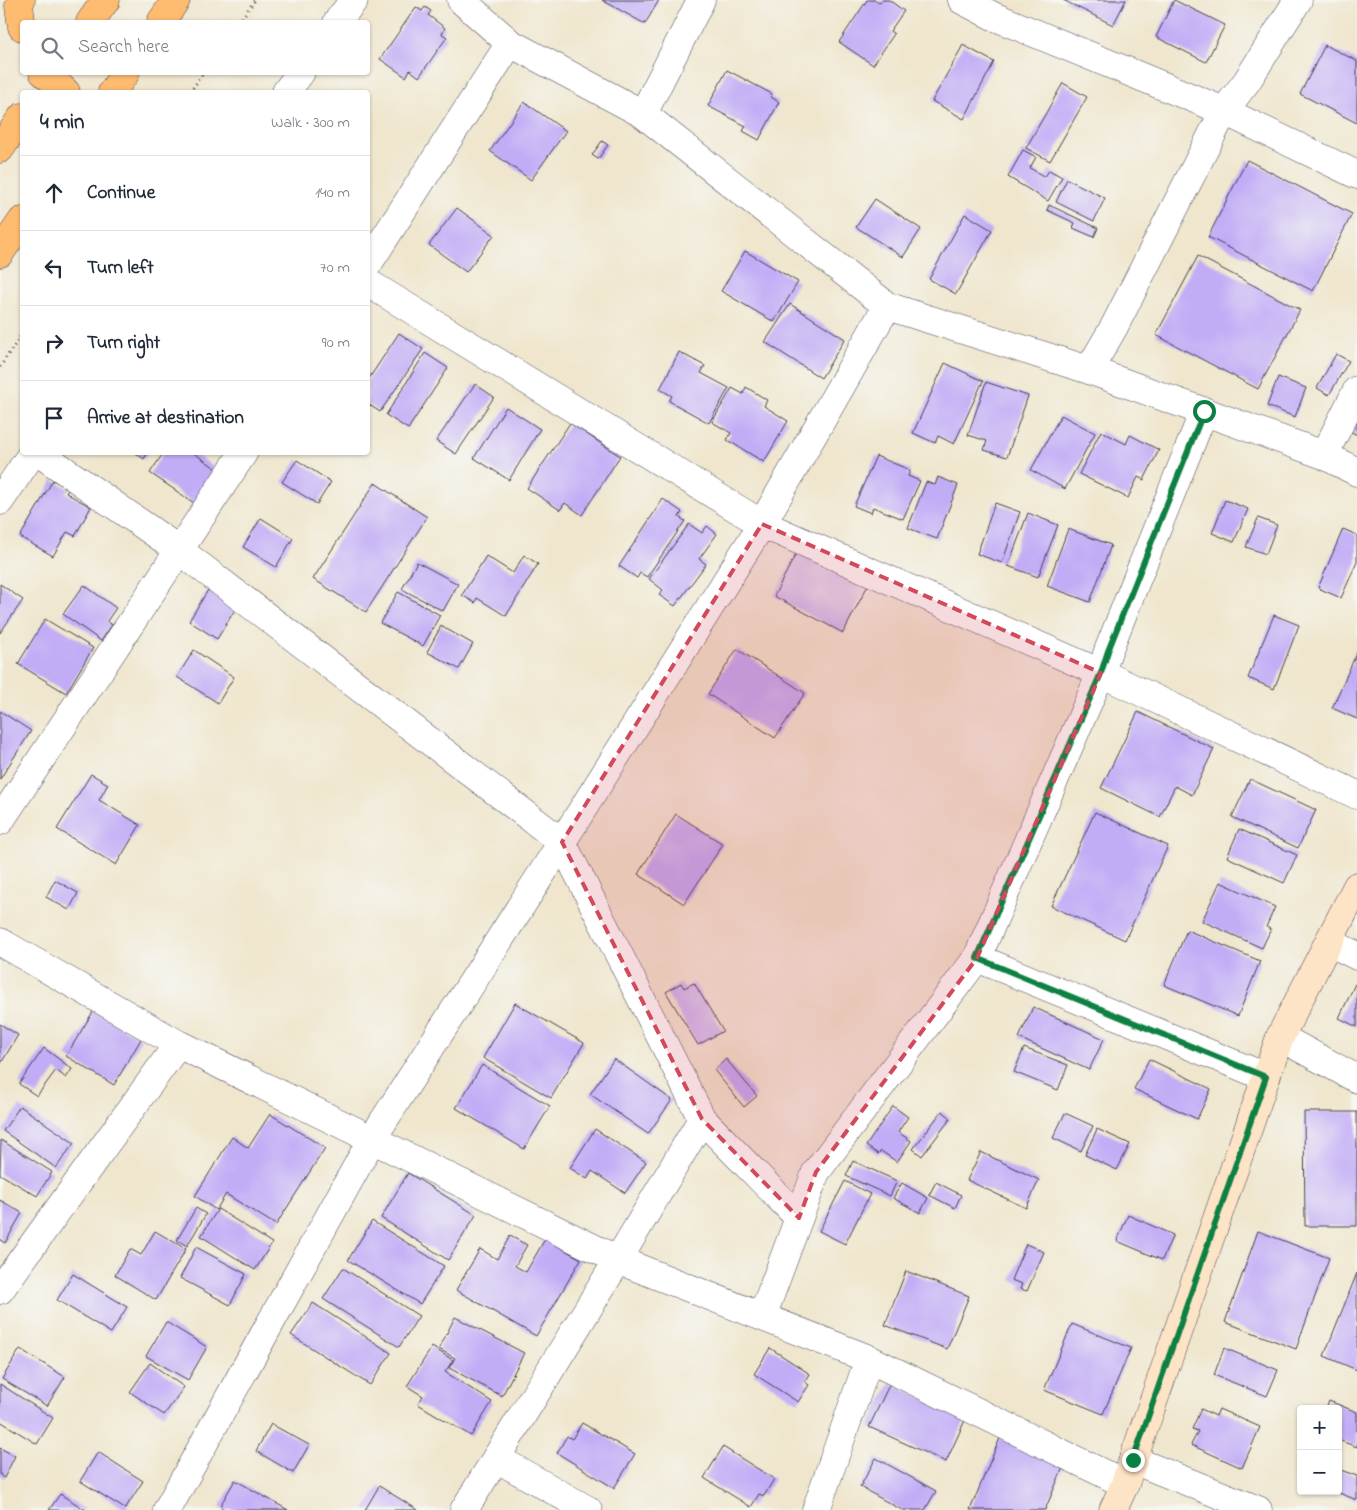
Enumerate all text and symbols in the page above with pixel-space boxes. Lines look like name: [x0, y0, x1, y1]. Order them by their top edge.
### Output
search box: [20, 20, 370, 75]
icon: search: [38, 34, 66, 62]
text: Search here: [78, 34, 169, 61]
text: 4 min: [40, 108, 84, 138]
text: Walk · 300 m: [271, 111, 350, 135]
icon: ahead: [40, 179, 68, 207]
text: Continue: [87, 180, 155, 207]
text: 140 m: [315, 181, 350, 205]
icon: left: [40, 254, 68, 282]
text: Turn left: [87, 255, 154, 282]
text: 70 m: [320, 256, 350, 280]
icon: right: [40, 329, 68, 357]
text: Turn right: [87, 330, 160, 357]
text: 90 m: [322, 331, 350, 355]
route start: [1193, 400, 1216, 423]
icon: arrive: [40, 404, 68, 432]
text: Arrive at destination: [87, 405, 244, 432]
map controls: [1297, 1405, 1342, 1495]
button: +: [1297, 1405, 1342, 1450]
route end: [1122, 1449, 1145, 1472]
button: −: [1297, 1450, 1342, 1495]

